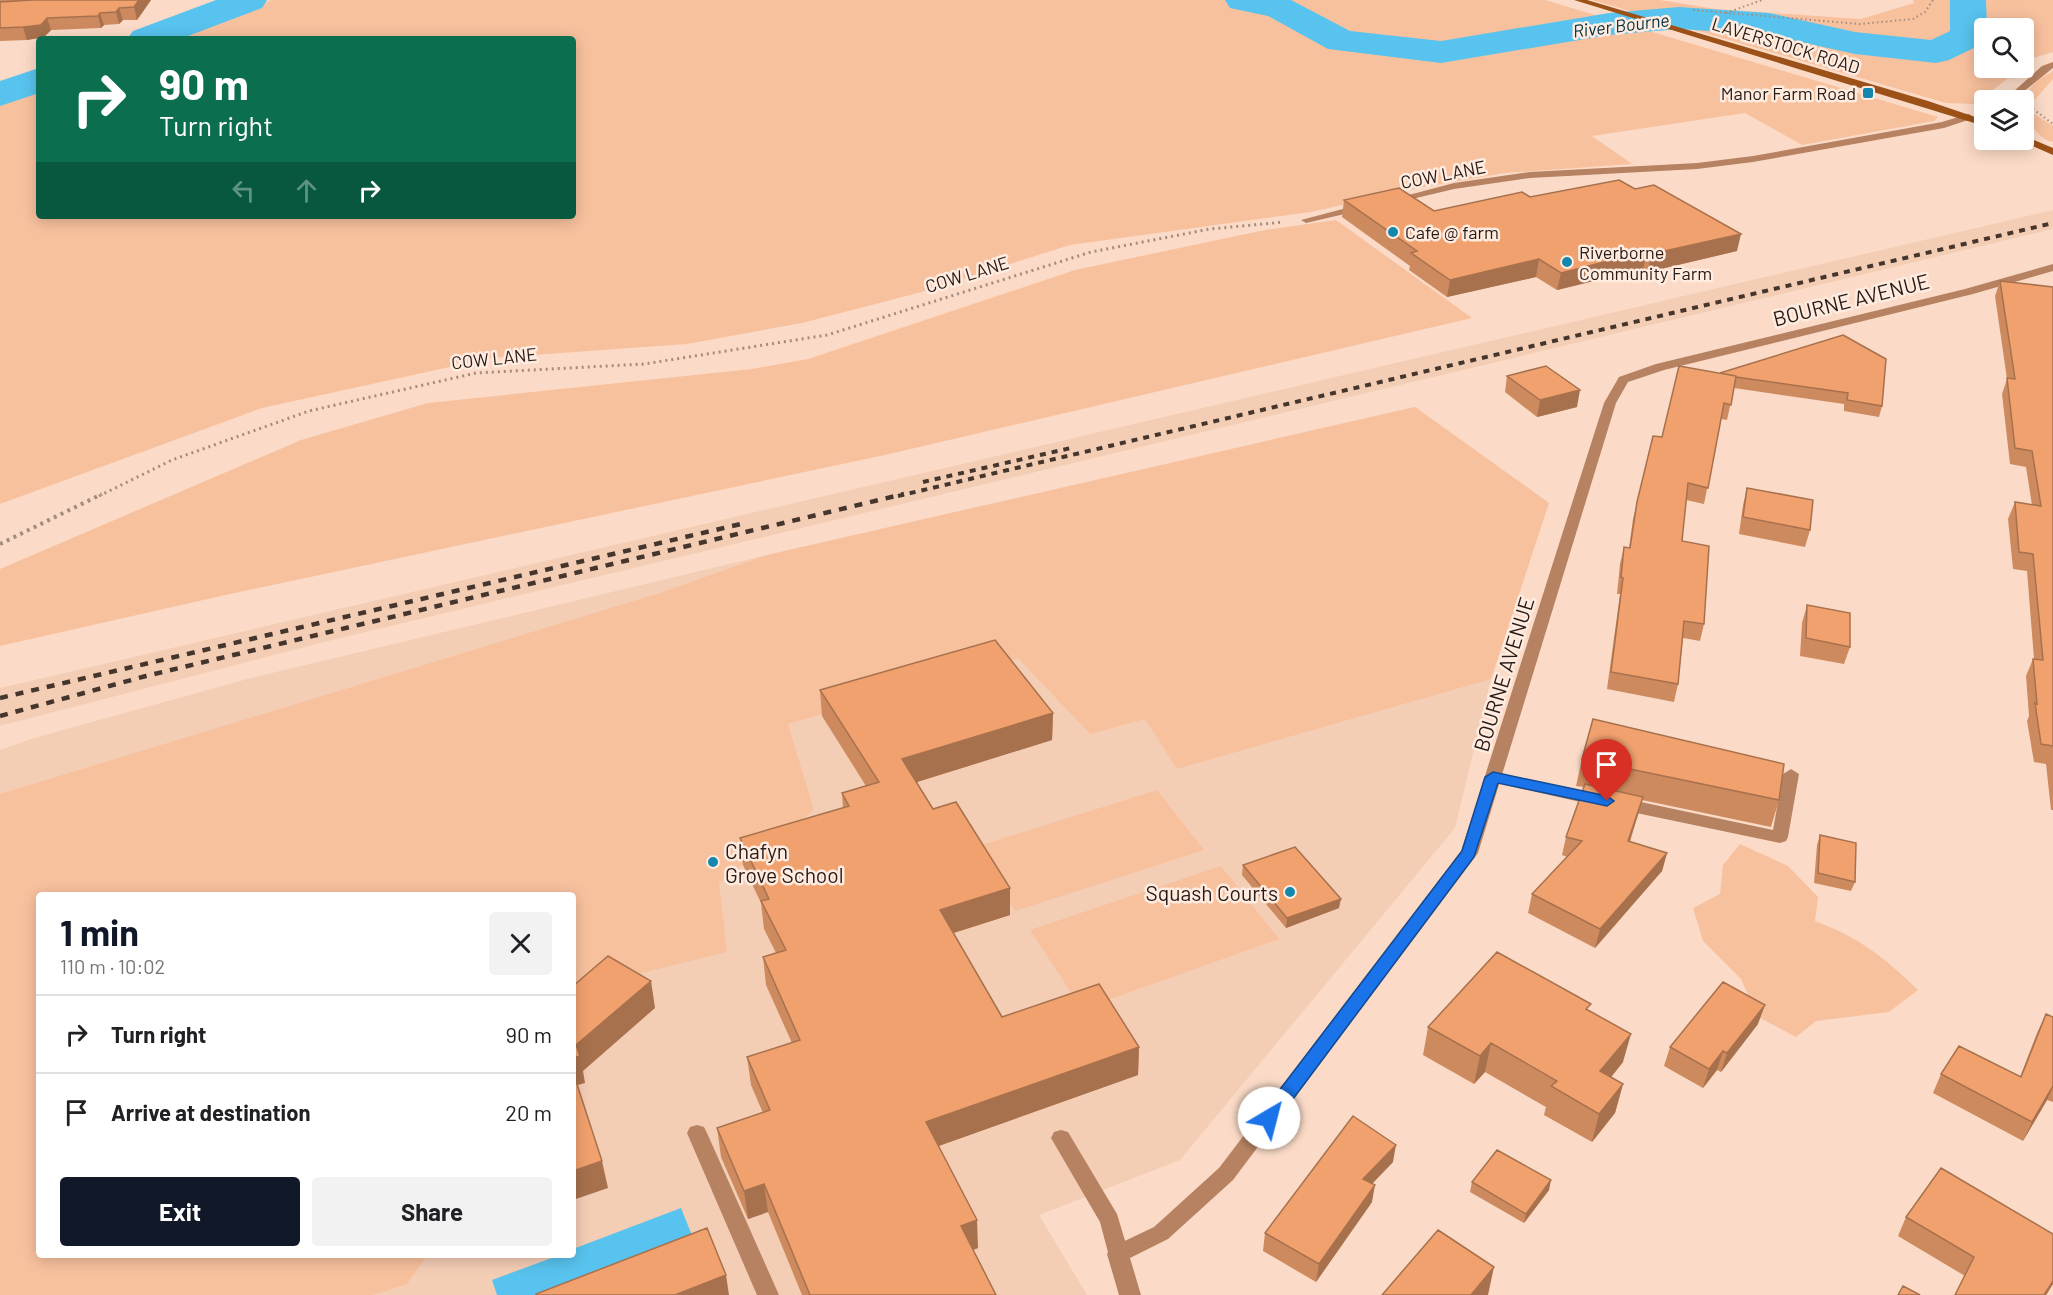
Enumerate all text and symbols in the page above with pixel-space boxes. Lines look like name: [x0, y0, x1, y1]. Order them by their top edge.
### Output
water label: River Bourne: [1571, 8, 1671, 42]
street label: LAVERSTOCK ROAD: [1709, 12, 1863, 78]
map controls: [1974, 18, 2034, 150]
button: search: [1974, 18, 2034, 78]
text: 90 m: [159, 58, 249, 108]
icon: right: [60, 60, 138, 138]
place label: Manor Farm Road: [1721, 82, 1856, 104]
marker: Manor Farm Road: [1861, 86, 1875, 100]
button: layers: [1974, 90, 2034, 150]
text: Turn right: [159, 109, 273, 141]
street label: COW LANE: [1399, 155, 1487, 193]
icon: left: [227, 174, 260, 207]
icon: ahead: [290, 174, 323, 207]
icon: right: [353, 174, 386, 207]
place label: Cafe @ farm: [1405, 221, 1499, 243]
marker: Cafe @ farm: [1386, 225, 1400, 239]
place label: Riverborne Community Farm: [1579, 241, 1712, 284]
street label: COW LANE: [923, 251, 1011, 297]
marker: Riverborne Community Farm: [1560, 255, 1574, 269]
street label: BOURNE AVENUE: [1770, 267, 1932, 331]
street label: COW LANE: [450, 343, 538, 373]
street label: BOURNE AVENUE: [1468, 594, 1538, 754]
pin: [1581, 739, 1632, 801]
icon: arrive: [1590, 748, 1623, 781]
place label: Chafyn Grove School: [725, 838, 844, 887]
marker: Chafyn Grove School: [706, 855, 720, 869]
place label: Squash Courts: [1145, 880, 1278, 905]
marker: Squash Courts: [1283, 885, 1297, 899]
text: 1 min: [60, 910, 139, 953]
button: close: [489, 912, 552, 975]
text: 110 m · 10:02: [60, 954, 165, 978]
icon: right: [60, 1018, 93, 1051]
text: Turn right: [111, 1021, 206, 1047]
text: 90 m: [506, 1021, 552, 1047]
position arrow: [1237, 1086, 1301, 1150]
icon: arrive: [60, 1096, 93, 1129]
text: Arrive at destination: [111, 1099, 310, 1125]
text: 20 m: [505, 1099, 552, 1125]
button: Exit: [60, 1177, 300, 1246]
button: Share: [312, 1177, 552, 1246]

